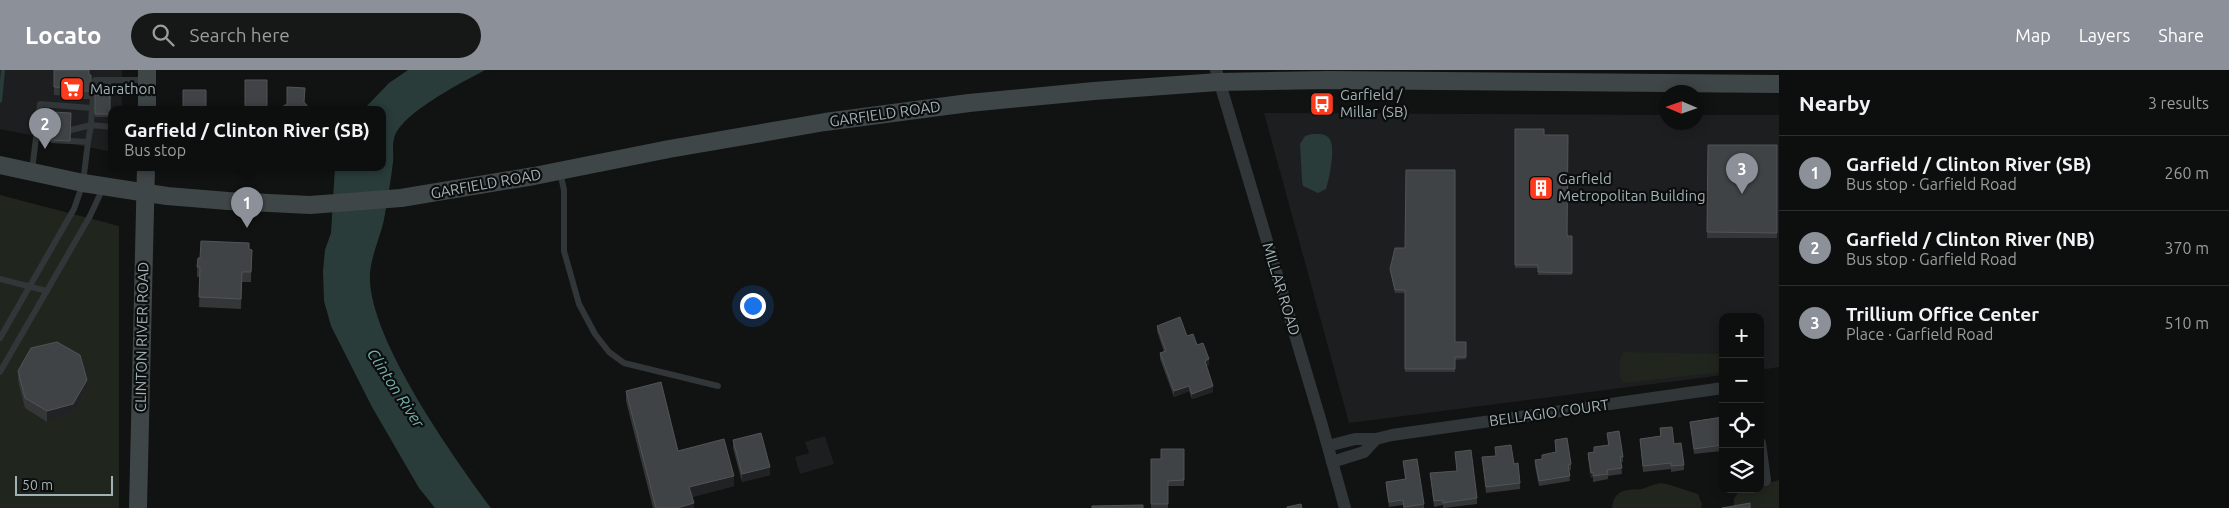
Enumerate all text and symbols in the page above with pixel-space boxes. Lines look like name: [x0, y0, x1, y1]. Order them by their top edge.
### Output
search box: [131, 13, 481, 58]
icon: search: [149, 21, 177, 49]
text: Locato: [25, 22, 101, 49]
text: Search here: [189, 24, 290, 46]
text: Map: [2015, 25, 2051, 45]
text: Layers: [2079, 25, 2130, 45]
text: Share: [2158, 25, 2204, 45]
supermarket icon: Marathon: [59, 76, 85, 102]
place label: Marathon: [90, 80, 156, 97]
north arrow: [1659, 85, 1704, 130]
place label: Garfield / Millar (SB): [1340, 86, 1408, 120]
bus stop icon: Garfield / Millar (SB): [1309, 91, 1335, 117]
text: Nearby: [1799, 91, 1870, 115]
text: 3 results: [2148, 94, 2209, 112]
street label: GARFIELD ROAD: [828, 97, 942, 130]
popup: [108, 106, 386, 171]
pin: 2: [29, 108, 61, 149]
text: Garfield / Clinton River (SB): [124, 119, 370, 141]
text: Bus stop: [124, 141, 186, 159]
pin: 3: [1726, 153, 1758, 194]
text: Garfield / Clinton River (SB): [1846, 153, 2092, 175]
text: 1: [1810, 164, 1820, 182]
text: 260 m: [2164, 164, 2209, 182]
street label: GARFIELD ROAD: [429, 165, 543, 202]
place label: Garfield Metropolitan Building: [1558, 170, 1706, 204]
building icon: Garfield Metropolitan Building: [1528, 175, 1554, 201]
text: Bus stop · Garfield Road: [1846, 175, 2017, 193]
pin: 1: [231, 187, 263, 228]
text: Garfield / Clinton River (NB): [1846, 228, 2095, 250]
text: 2: [1810, 239, 1820, 257]
text: 370 m: [2164, 239, 2209, 257]
street label: MILLAR ROAD: [1259, 240, 1304, 337]
text: Bus stop · Garfield Road: [1846, 250, 2017, 268]
street label: CLINTON RIVER ROAD: [132, 262, 151, 412]
your location: [740, 293, 766, 319]
text: Trillium Office Center: [1846, 303, 2039, 325]
map controls: [1719, 313, 1764, 493]
button: +: [1719, 313, 1764, 358]
text: 3: [1810, 314, 1820, 332]
text: 510 m: [2164, 314, 2209, 332]
text: Place · Garfield Road: [1846, 325, 1993, 343]
water label: Clinton River: [364, 345, 429, 432]
button: −: [1719, 358, 1764, 403]
street label: BELLAGIO COURT: [1488, 396, 1611, 429]
button: locate: [1719, 403, 1764, 448]
button: layers: [1719, 448, 1764, 493]
scale bar: [15, 473, 112, 496]
text: 50 m: [22, 477, 53, 493]

